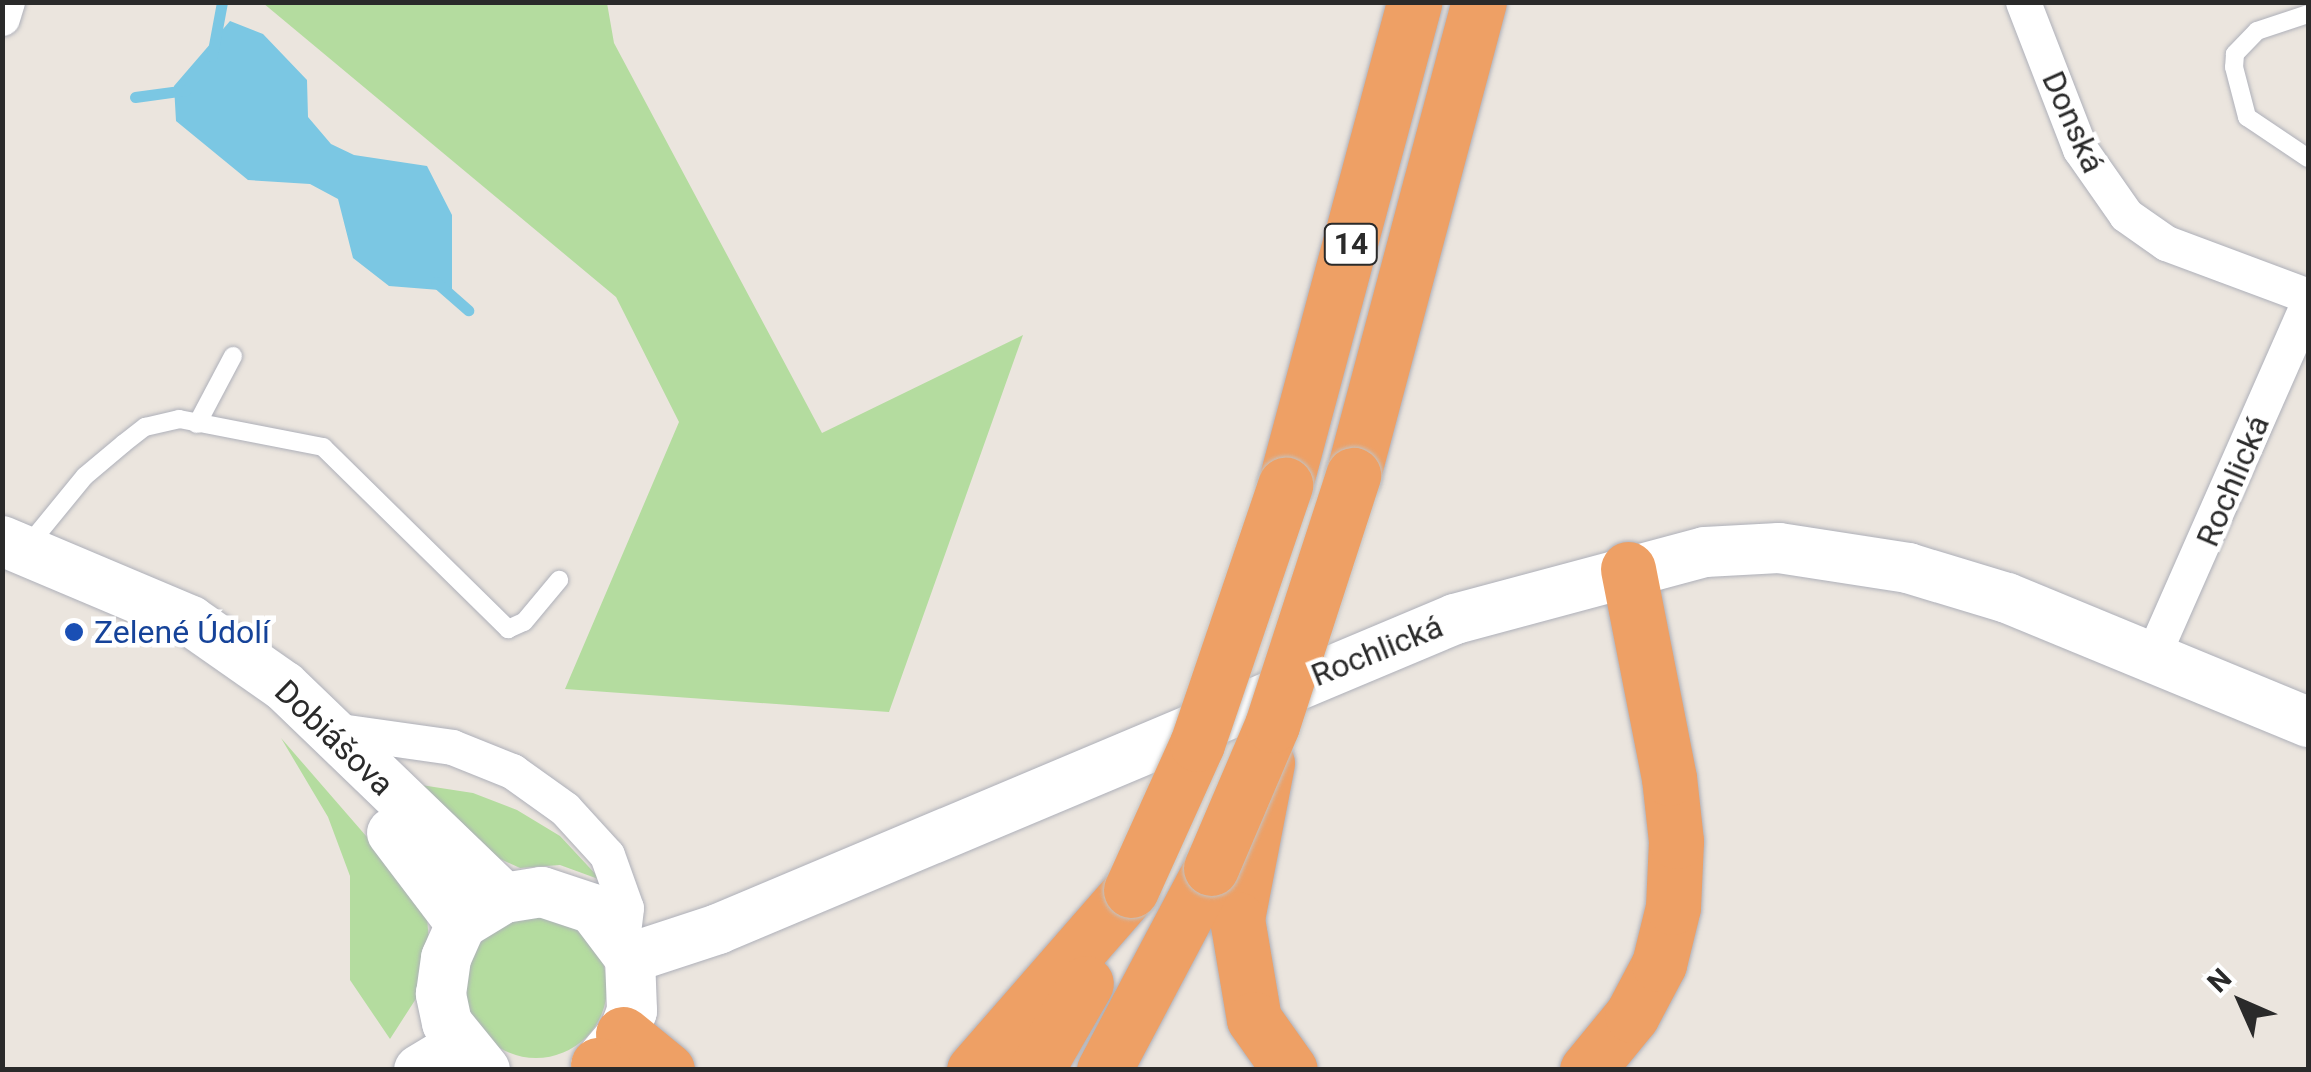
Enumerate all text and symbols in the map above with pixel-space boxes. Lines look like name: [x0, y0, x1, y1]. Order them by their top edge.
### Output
street label: Donská: [2034, 65, 2112, 179]
road number: 14: [1324, 219, 1378, 269]
street label: Rochlická: [2188, 410, 2278, 552]
street label: Rochlická: [1306, 607, 1448, 695]
place label: Zelené Údolí: [94, 613, 270, 651]
marker: Zelené Údolí: [63, 621, 85, 643]
street label: Dobiášova: [267, 672, 401, 804]
north arrow: [2191, 952, 2291, 1052]
text: N: [2201, 962, 2238, 999]

